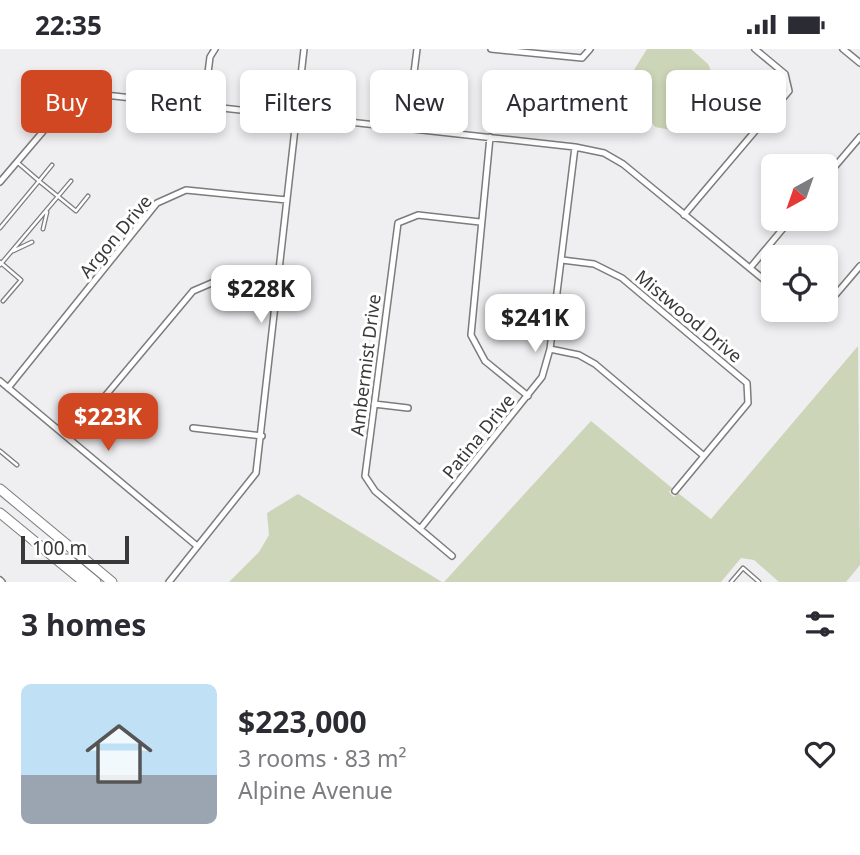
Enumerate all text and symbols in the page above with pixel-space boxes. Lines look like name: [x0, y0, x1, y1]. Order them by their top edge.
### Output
text: 22:35: [35, 7, 102, 43]
chip: Buy: [21, 70, 112, 133]
chip: Rent: [126, 70, 226, 133]
chip: Filters: [240, 70, 356, 133]
chip: New: [370, 70, 468, 133]
chip: Apartment: [482, 70, 652, 133]
chip: House: [666, 70, 786, 133]
north arrow: [761, 154, 838, 231]
map controls: [761, 154, 838, 322]
street label: Argon Drive: [73, 190, 157, 282]
button: locate: [761, 245, 838, 322]
street label: Mistwood Drive: [631, 264, 747, 368]
pin: $228K: [212, 265, 310, 325]
text: $228K: [227, 272, 295, 304]
street label: Ambermist Drive: [344, 293, 386, 437]
pin: $241K: [486, 295, 584, 354]
text: $241K: [501, 301, 569, 333]
street label: Patina Drive: [436, 389, 520, 483]
pin: $223K: [59, 393, 157, 453]
text: $223K: [74, 400, 142, 432]
scale bar: [21, 533, 130, 565]
text: 100 m: [32, 535, 87, 561]
text: 3 homes: [21, 604, 146, 645]
icon: filters: [801, 605, 839, 643]
text: $223,000: [238, 701, 367, 742]
icon: home: [77, 712, 161, 796]
icon: heart: [801, 735, 839, 773]
text: 3 rooms · 83 m²: [238, 742, 407, 774]
text: Alpine Avenue: [238, 774, 393, 806]

